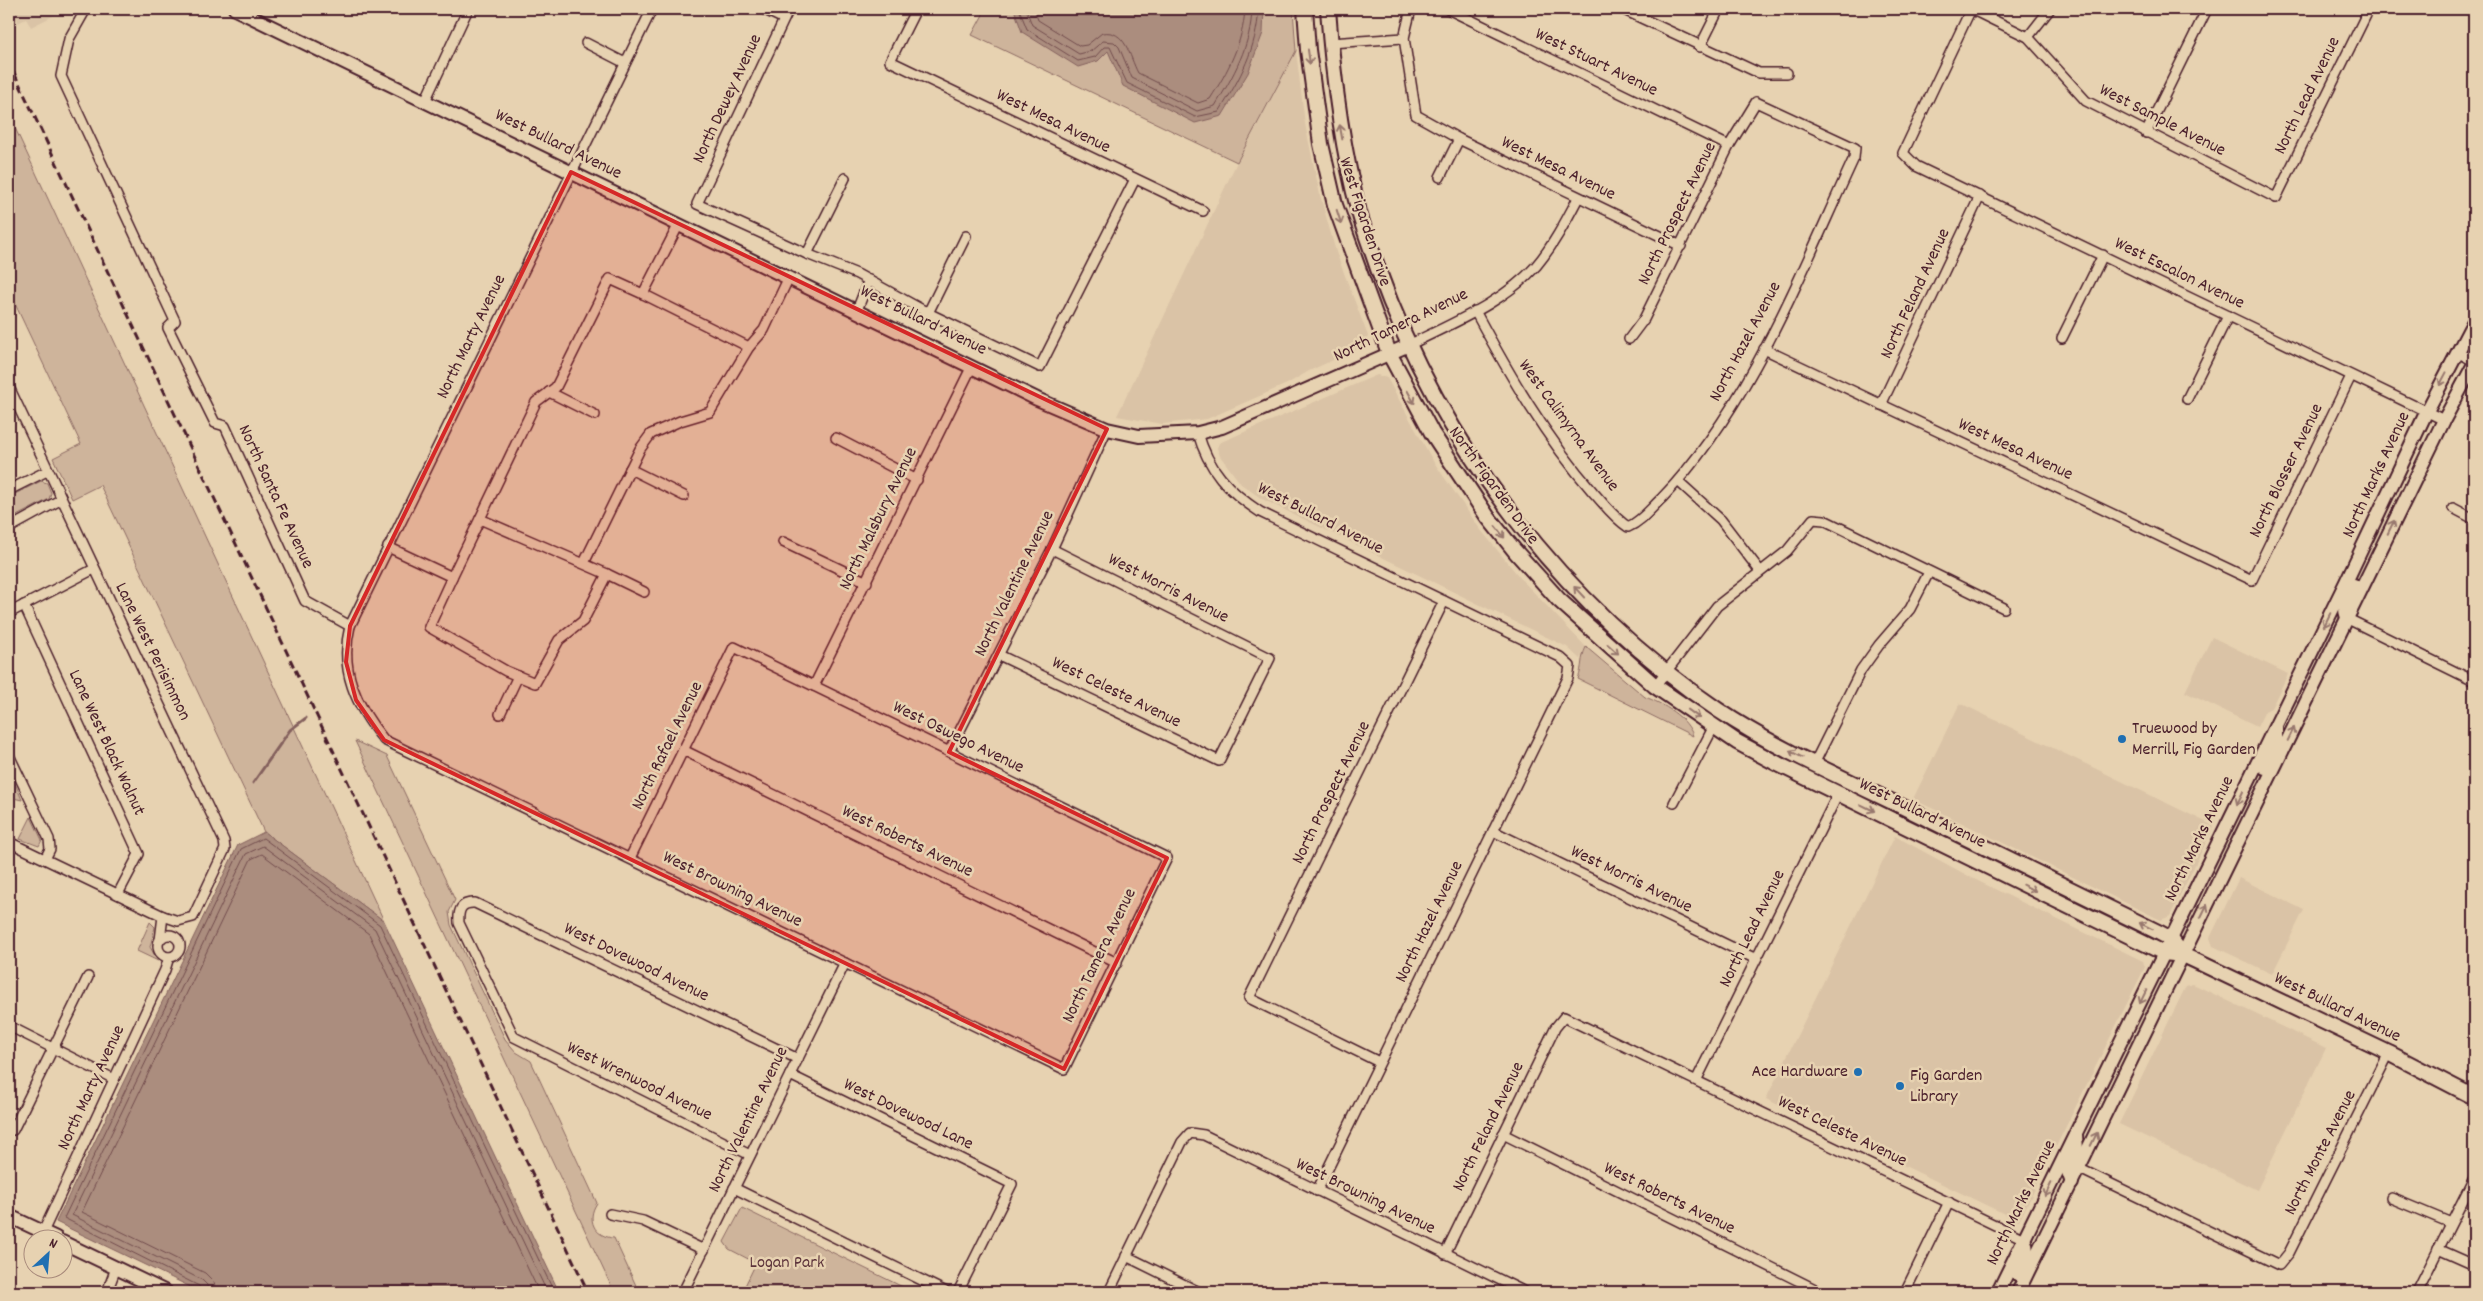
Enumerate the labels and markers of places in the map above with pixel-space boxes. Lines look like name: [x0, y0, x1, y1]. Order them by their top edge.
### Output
place label: Truewood by Merrill, Fig Garden: [2132, 717, 2255, 763]
marker: Truewood by Merrill, Fig Garden: [2116, 733, 2128, 745]
place label: Ace Hardware: [1751, 1060, 1848, 1085]
place label: Fig Garden Library: [1910, 1064, 1982, 1110]
marker: Ace Hardware: [1852, 1066, 1864, 1078]
marker: Fig Garden Library: [1894, 1080, 1906, 1092]

